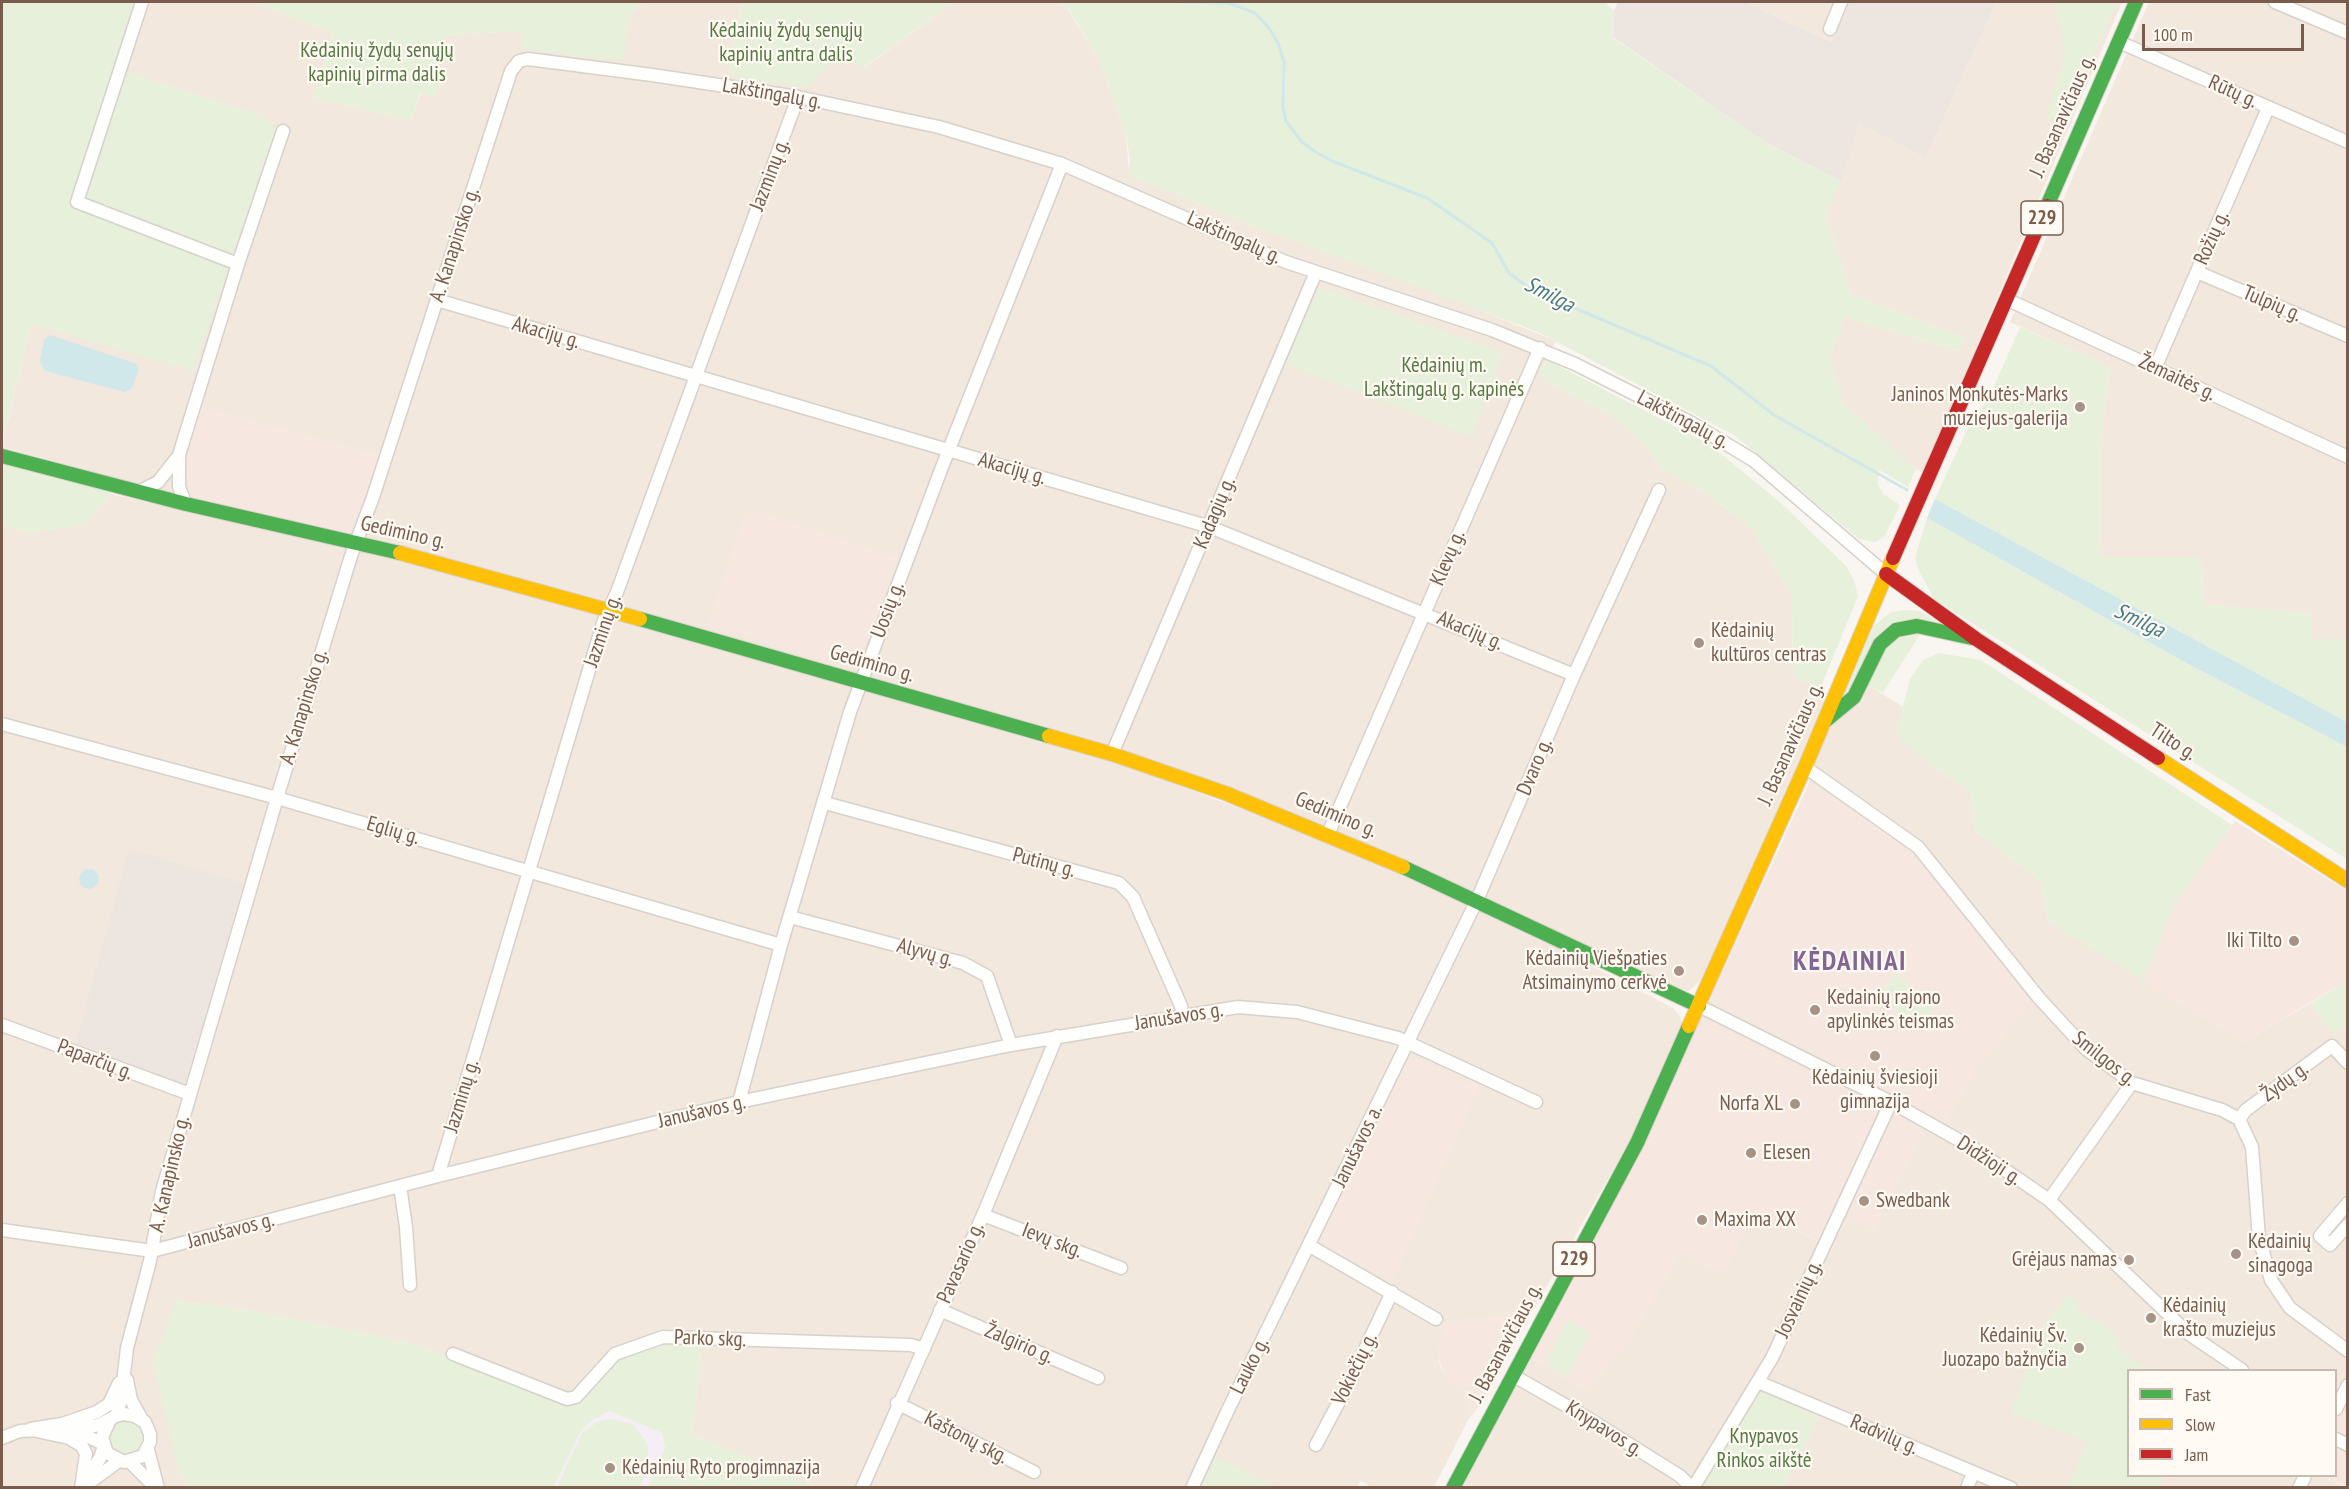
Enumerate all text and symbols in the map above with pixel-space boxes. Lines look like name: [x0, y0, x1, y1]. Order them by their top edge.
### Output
scale bar: [2145, 12, 2307, 50]
park label: Kėdainių žydų senųjų kapinių antra dalis: [709, 18, 863, 68]
text: 100 m: [2153, 23, 2193, 46]
park label: Kėdainių žydų senųjų kapinių pirma dalis: [300, 38, 454, 88]
street label: J. Basanavičiaus g.: [2025, 51, 2101, 181]
street label: Rūtų g.: [2204, 70, 2262, 114]
street label: Lakštingalų g.: [720, 73, 824, 115]
street label: Jazminų g.: [745, 136, 795, 214]
street label: A. Kanapinsko g.: [425, 185, 485, 305]
road number: 229: [2021, 201, 2063, 235]
street label: Lakštingalų g.: [1183, 206, 1285, 270]
street label: Rožių g.: [2189, 207, 2235, 269]
water label: Smilga: [1520, 271, 1578, 319]
street label: Tulpių g.: [2239, 280, 2305, 328]
street label: Akacijų g.: [509, 311, 583, 355]
street label: Žemaitės g.: [2134, 349, 2220, 407]
park label: Kėdainių m. Lakštingalų g. kapinės: [1364, 353, 1524, 403]
place label: Janinos Monkutės-Marks muziejus-galerija: [1892, 382, 2068, 432]
street label: Lakštingalų g.: [1633, 385, 1733, 455]
marker: Janinos Monkutės-Marks muziejus-galerija: [2073, 400, 2087, 414]
street label: Akacijų g.: [975, 447, 1049, 491]
street label: Kadagių g.: [1189, 473, 1241, 553]
street label: Gedimino g.: [358, 511, 448, 555]
street label: Klevų g.: [1425, 526, 1471, 590]
street label: Uosių g.: [866, 578, 910, 642]
street label: Jazminų g.: [579, 592, 627, 670]
water label: Smilga: [2110, 598, 2168, 644]
street label: Akacijų g.: [1433, 606, 1507, 656]
place label: Kėdainių kultūros centras: [1711, 618, 1826, 668]
marker: Kėdainių kultūros centras: [1692, 636, 1706, 650]
street label: Gedimino g.: [827, 640, 917, 688]
street label: A. Kanapinsko g.: [275, 647, 333, 767]
street label: J. Basanavičiaus g.: [1753, 679, 1829, 809]
street label: Tilto g.: [2145, 718, 2201, 766]
street label: Dvaro g.: [1512, 735, 1558, 799]
street label: Gedimino g.: [1291, 787, 1381, 843]
street label: Eglių g.: [364, 811, 422, 851]
street label: Putinų g.: [1010, 843, 1078, 883]
place label: Iki Tilto: [2226, 928, 2282, 954]
street label: Alyvų g.: [894, 933, 956, 973]
marker: Iki Tilto: [2287, 934, 2301, 948]
place label: Kėdainių Viešpaties Atsimainymo cerkvė: [1522, 946, 1667, 996]
district label: KĖDAINIAI: [1793, 946, 1907, 978]
marker: Kėdainių Viešpaties Atsimainymo cerkvė: [1672, 964, 1686, 978]
place label: Kedainių rajono apylinkės teismas: [1827, 985, 1954, 1035]
street label: Janušavos g.: [1133, 998, 1225, 1036]
marker: Kedainių rajono apylinkės teismas: [1808, 1003, 1822, 1017]
street label: Smilgos g.: [2067, 1026, 2141, 1092]
street label: Paparčių g.: [54, 1034, 136, 1086]
marker: Kėdainių šviesioji gimnazija: [1868, 1049, 1882, 1063]
street label: Žydų g.: [2257, 1056, 2313, 1108]
street label: Jazminų g.: [439, 1057, 485, 1135]
place label: Kėdainių šviesioji gimnazija: [1812, 1065, 1938, 1115]
street label: Janušavos g.: [656, 1090, 748, 1134]
place label: Norfa XL: [1719, 1091, 1783, 1117]
marker: Norfa XL: [1788, 1097, 1802, 1111]
street label: Janušavos a.: [1327, 1101, 1389, 1191]
street label: A. Kanapinsko g.: [144, 1113, 196, 1235]
street label: Didžioji g.: [1952, 1131, 2026, 1191]
place label: Elesen: [1763, 1140, 1811, 1166]
marker: Elesen: [1744, 1146, 1758, 1160]
place label: Swedbank: [1876, 1188, 1950, 1214]
marker: Swedbank: [1857, 1194, 1871, 1208]
street label: Janušavos g.: [185, 1207, 277, 1255]
place label: Maxima XX: [1714, 1207, 1796, 1233]
marker: Maxima XX: [1695, 1213, 1709, 1227]
street label: Ievų skg.: [1018, 1218, 1086, 1264]
street label: Pavasario g.: [932, 1219, 990, 1307]
place label: Kėdainių sinagoga: [2248, 1229, 2313, 1279]
road number: 229: [1553, 1242, 1595, 1276]
place label: Grėjaus namas: [2012, 1247, 2117, 1273]
marker: Kėdainių sinagoga: [2229, 1247, 2243, 1261]
marker: Grėjaus namas: [2122, 1253, 2136, 1267]
street label: Josvainių g.: [1770, 1256, 1828, 1342]
street label: J. Basanavičiaus g.: [1464, 1279, 1548, 1407]
place label: Kėdainių krašto muziejus: [2163, 1293, 2276, 1343]
marker: Kėdainių krašto muziejus: [2144, 1311, 2158, 1325]
street label: Žalgirio g.: [981, 1318, 1057, 1370]
place label: Kėdainių Šv. Juozapo bažnyčia: [1943, 1323, 2067, 1373]
street label: Parko skg.: [673, 1325, 747, 1353]
street label: Vokiečių g.: [1327, 1329, 1383, 1409]
street label: Lauko g.: [1225, 1333, 1275, 1399]
marker: Kėdainių Šv. Juozapo bažnyčia: [2072, 1341, 2086, 1355]
legend: [2127, 1369, 2337, 1477]
text: Fast: [2185, 1383, 2211, 1406]
street label: Knypavos g.: [1561, 1395, 1647, 1463]
street label: Kaštonų skg.: [920, 1406, 1012, 1470]
street label: Radvilų g.: [1846, 1409, 1922, 1461]
text: Slow: [2185, 1413, 2215, 1436]
park label: Knypavos Rinkos aikštė: [1717, 1424, 1811, 1474]
text: Jam: [2185, 1443, 2208, 1466]
place label: Kėdainių Ryto progimnazija: [622, 1455, 820, 1481]
marker: Kėdainių Ryto progimnazija: [603, 1461, 617, 1475]

